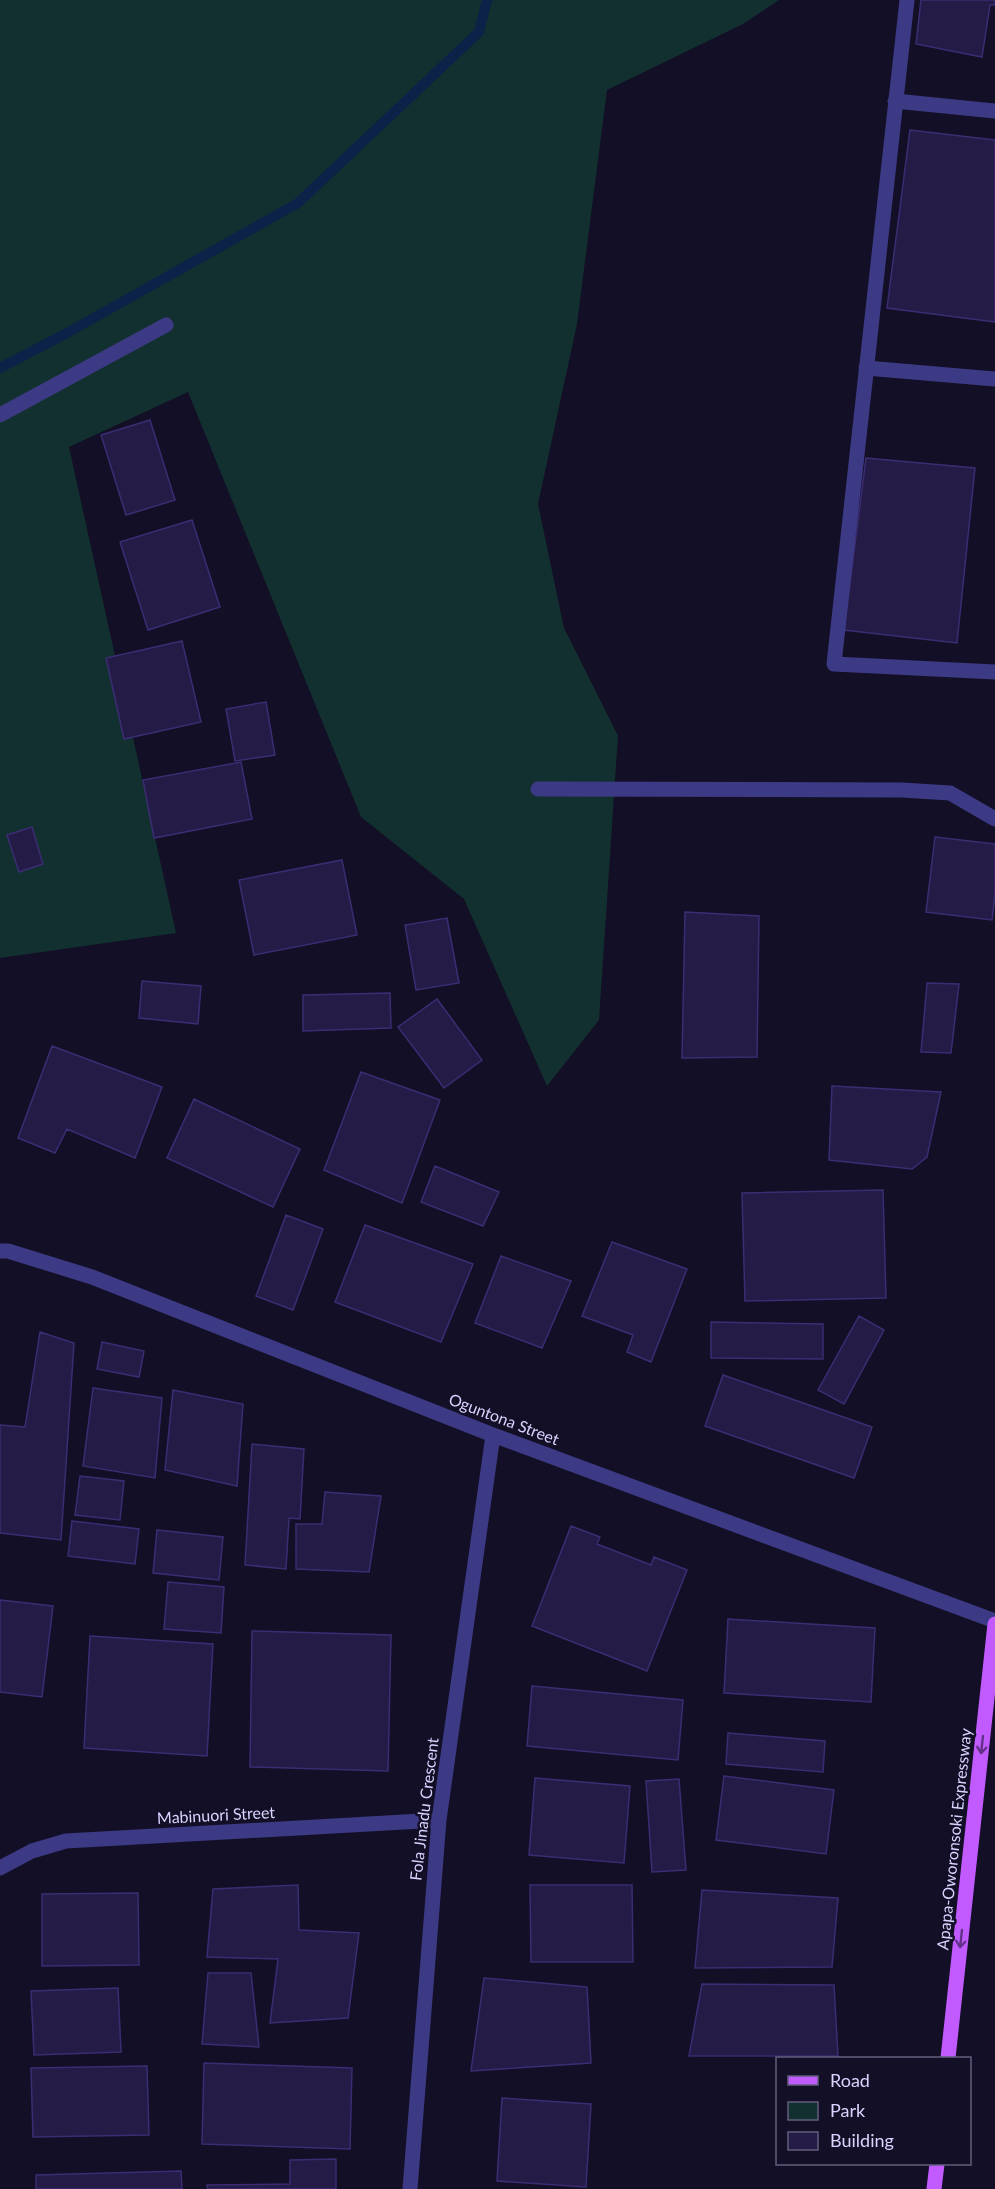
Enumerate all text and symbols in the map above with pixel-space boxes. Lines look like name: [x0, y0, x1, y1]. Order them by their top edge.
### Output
street label: Oguntona Street: [446, 1389, 562, 1448]
street label: Apapa-Oworonsoki Expressway: [932, 1726, 975, 1951]
one-way arrow: [976, 1735, 987, 1754]
street label: Fola Jinadu Crescent: [405, 1736, 442, 1882]
street label: Mabinuori Street: [156, 1802, 276, 1827]
one-way arrow: [955, 1928, 966, 1948]
legend: [776, 2057, 971, 2165]
text: Road: [830, 2069, 870, 2091]
text: Park: [830, 2099, 866, 2121]
text: Building: [830, 2129, 894, 2151]

